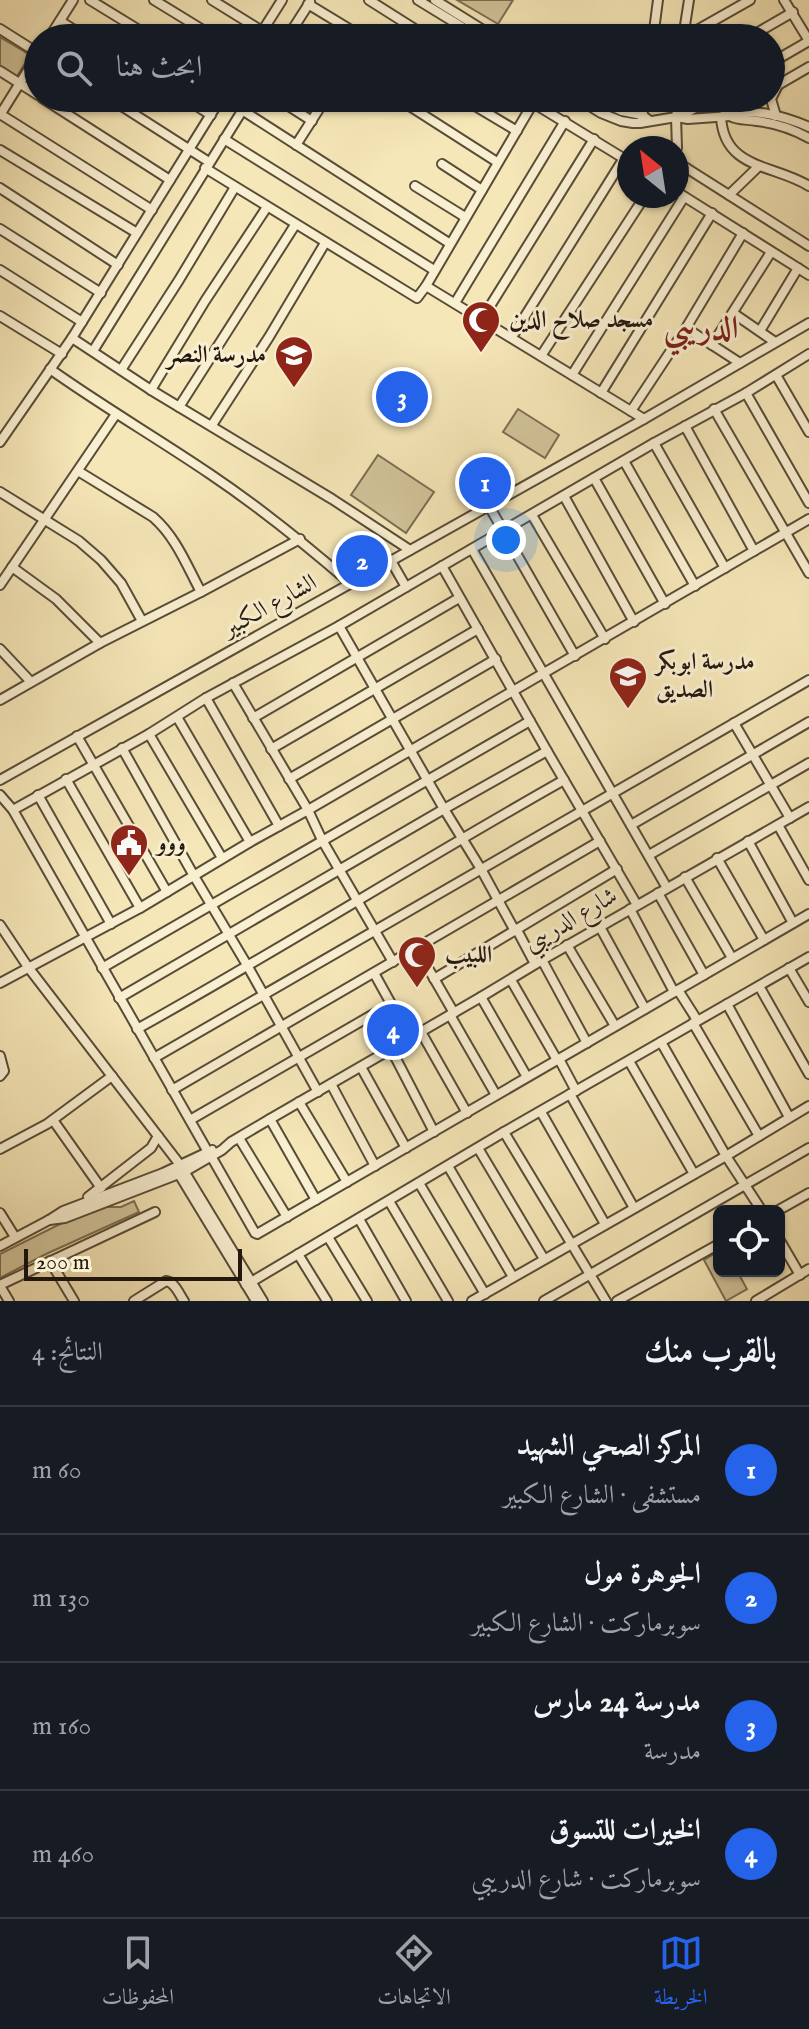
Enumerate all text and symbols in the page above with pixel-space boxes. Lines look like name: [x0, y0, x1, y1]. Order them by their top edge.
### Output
search box: [24, 24, 785, 112]
icon: search: [52, 46, 96, 90]
text: ابحث هنا: [116, 49, 203, 87]
north arrow: [617, 136, 689, 208]
mosque icon: مسجد صلاح الدين: [460, 299, 502, 354]
place label: مسجد صلاح الدين: [509, 305, 653, 341]
district label: الدريبي: [663, 309, 739, 356]
school or university icon: مدرسة النصر: [273, 334, 315, 389]
place label: مدرسة النصر: [164, 340, 266, 371]
pin: 3: [376, 367, 428, 427]
pin: 1: [459, 453, 511, 513]
your location: [486, 520, 526, 560]
pin: 2: [336, 531, 388, 591]
street label: الشارع الكبير: [215, 567, 324, 649]
place label: مدرسة ابوبكر الصديق: [653, 647, 755, 706]
school or university icon: مدرسة ابوبكر الصديق: [607, 655, 649, 710]
public building icon: ووو: [108, 822, 150, 877]
place label: ووو: [154, 828, 186, 859]
street label: شارع الدريبي: [519, 881, 626, 964]
mosque icon: اللبيب: [396, 934, 438, 989]
place label: اللبيب: [445, 940, 492, 971]
pin: 4: [367, 1000, 419, 1060]
map controls: [713, 1205, 785, 1277]
button: locate: [713, 1205, 785, 1277]
scale bar: [24, 1245, 242, 1281]
text: 200 m: [36, 1249, 90, 1277]
text: بالقرب منك: [644, 1330, 777, 1373]
text: النتائج: 4: [32, 1336, 103, 1369]
text: المركز الصحي الشهيد: [516, 1428, 701, 1466]
text: 60 m: [32, 1454, 82, 1487]
text: 1: [746, 1454, 756, 1487]
text: مستشفى · الشارع الكبير: [503, 1479, 701, 1512]
text: الجوهرة مول: [584, 1556, 701, 1594]
text: 130 m: [32, 1582, 90, 1615]
text: 2: [745, 1582, 757, 1615]
text: سوبرماركت · الشارع الكبير: [471, 1607, 701, 1640]
text: مدرسة 24 مارس: [533, 1684, 701, 1722]
text: 160 m: [32, 1710, 91, 1743]
text: 3: [746, 1710, 756, 1743]
text: مدرسة: [644, 1735, 701, 1768]
text: الخيرات للتسوق: [549, 1812, 701, 1850]
text: 460 m: [32, 1838, 94, 1871]
text: 4: [745, 1838, 757, 1871]
text: سوبرماركت · شارع الدريبي: [471, 1863, 701, 1896]
tab: المحفوظات: [102, 1931, 174, 2018]
tab: الاتجاهات: [377, 1931, 451, 2018]
tab: الخريطة: [654, 1931, 707, 2018]

